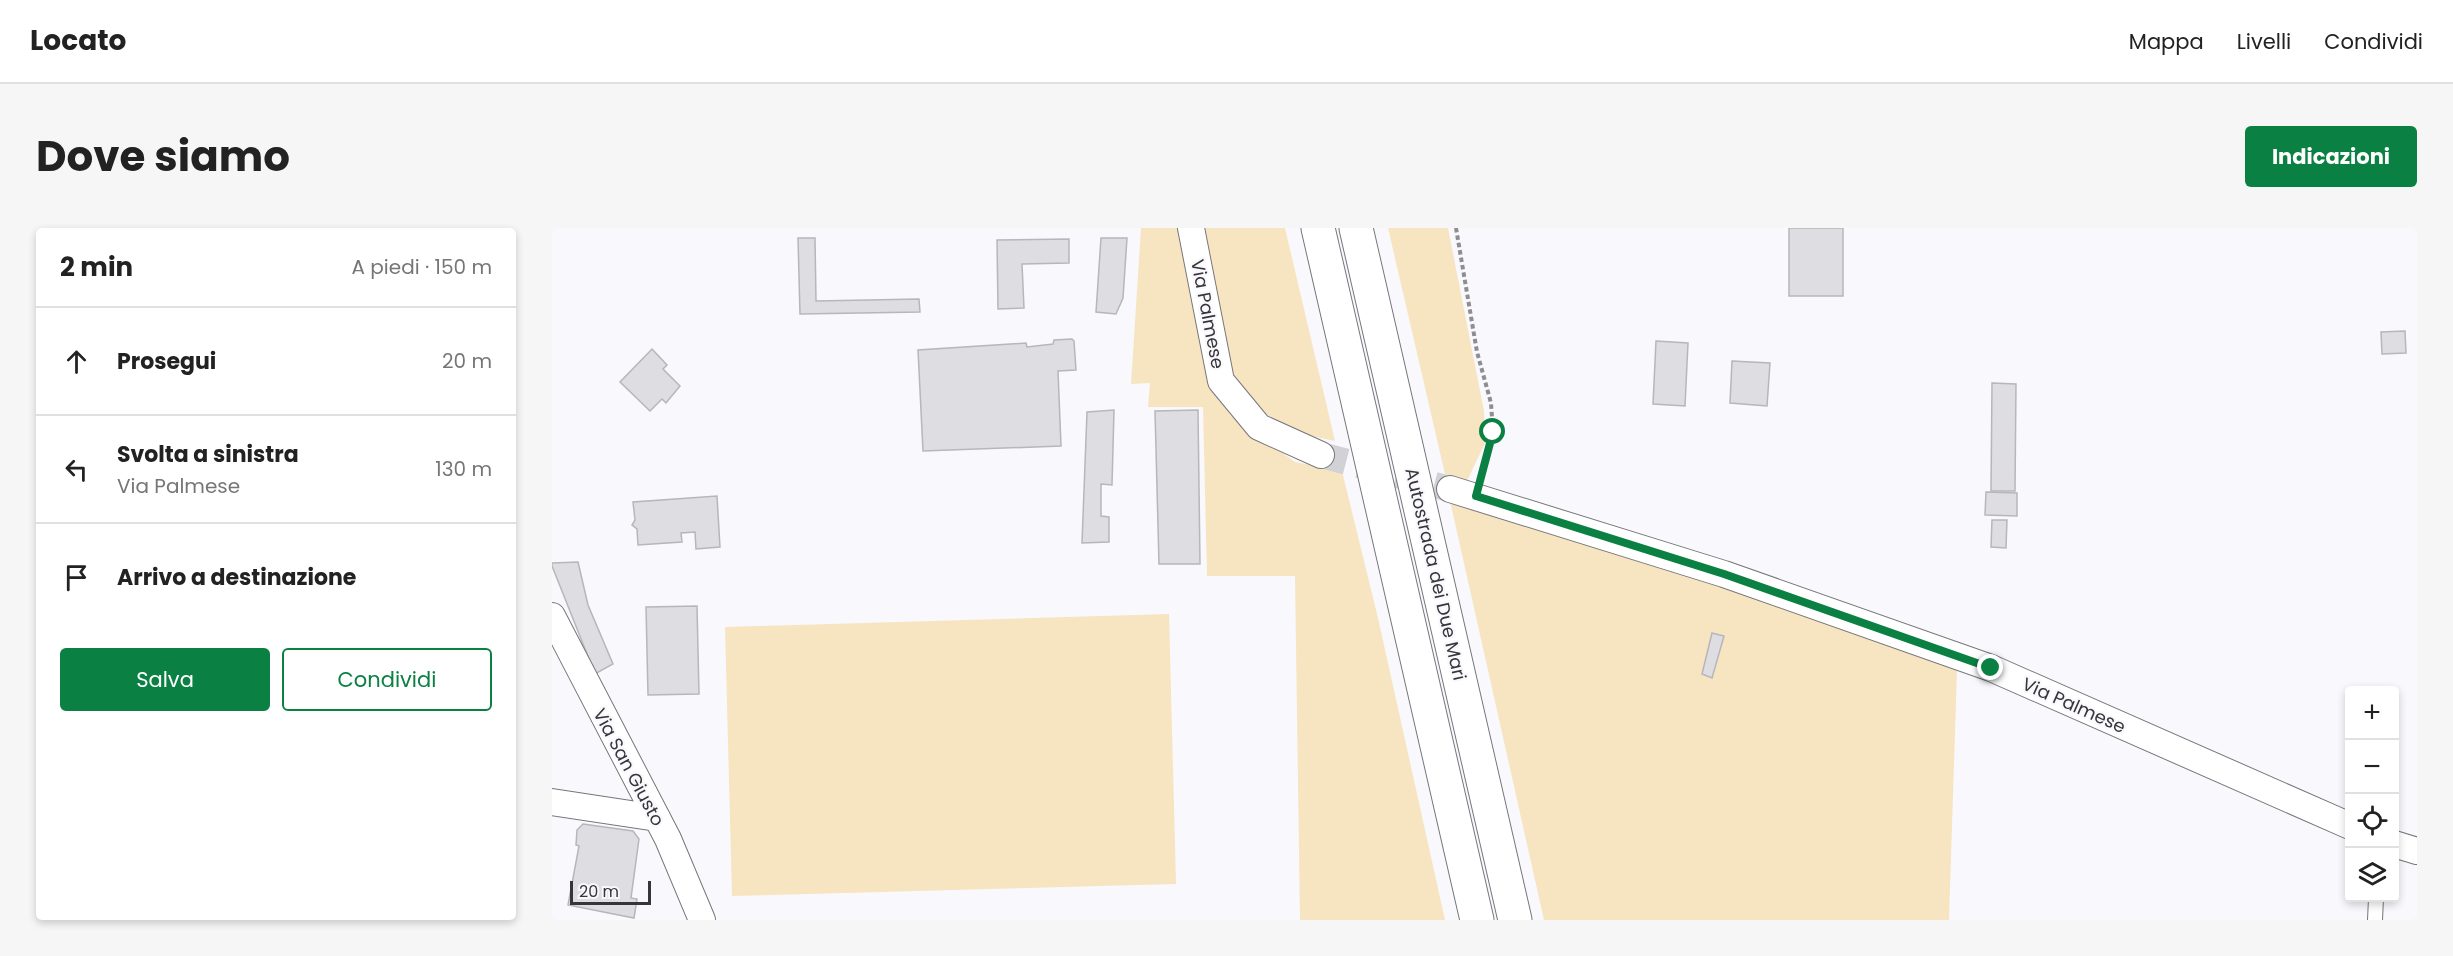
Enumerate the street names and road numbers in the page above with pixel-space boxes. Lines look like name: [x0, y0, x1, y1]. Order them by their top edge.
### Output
street label: Via Palmese: [1185, 257, 1231, 371]
street label: Autostrada dei Due Mari: [1399, 465, 1473, 683]
street label: Via Palmese: [2018, 671, 2130, 739]
street label: Via San Giusto: [587, 704, 671, 830]

